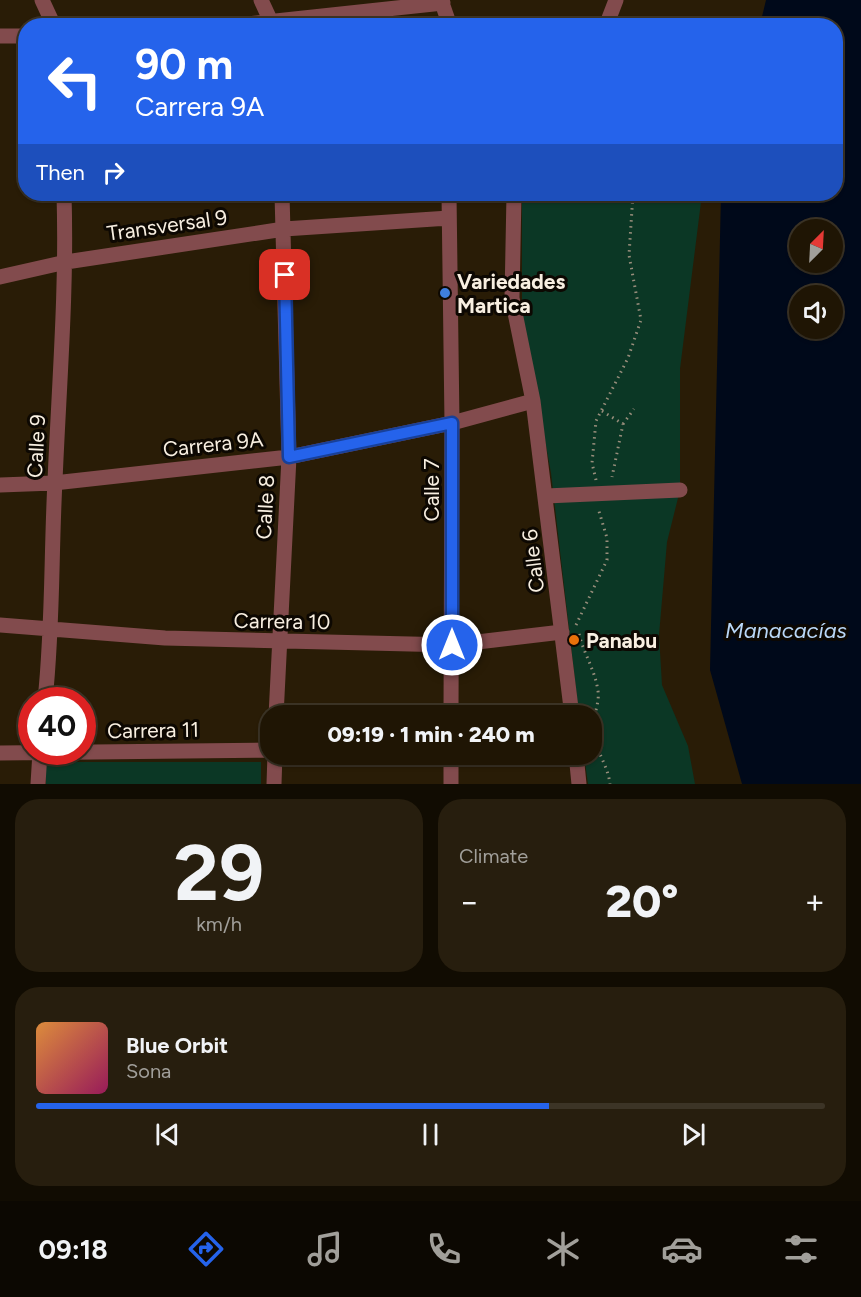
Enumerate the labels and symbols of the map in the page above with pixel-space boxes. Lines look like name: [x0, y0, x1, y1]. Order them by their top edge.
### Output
street label: Transversal 9: [105, 204, 229, 246]
north arrow: [789, 219, 843, 273]
pin: [259, 249, 310, 300]
place label: Variedades Martica: [457, 269, 565, 318]
marker: Variedades Martica: [438, 286, 452, 300]
street label: Calle 9: [22, 414, 50, 478]
street label: Carrera 9A: [162, 426, 264, 462]
street label: Calle 7: [419, 458, 444, 522]
street label: Calle 8: [251, 474, 279, 540]
street label: Calle 6: [517, 528, 549, 594]
street label: Carrera 10: [233, 608, 331, 634]
position arrow: [420, 613, 484, 677]
water label: Manacacías: [725, 617, 847, 644]
place label: Panabu: [586, 628, 657, 653]
marker: Panabu: [567, 633, 581, 647]
speed limit sign: 40: [18, 687, 96, 765]
street label: Carrera 11: [107, 717, 199, 743]

